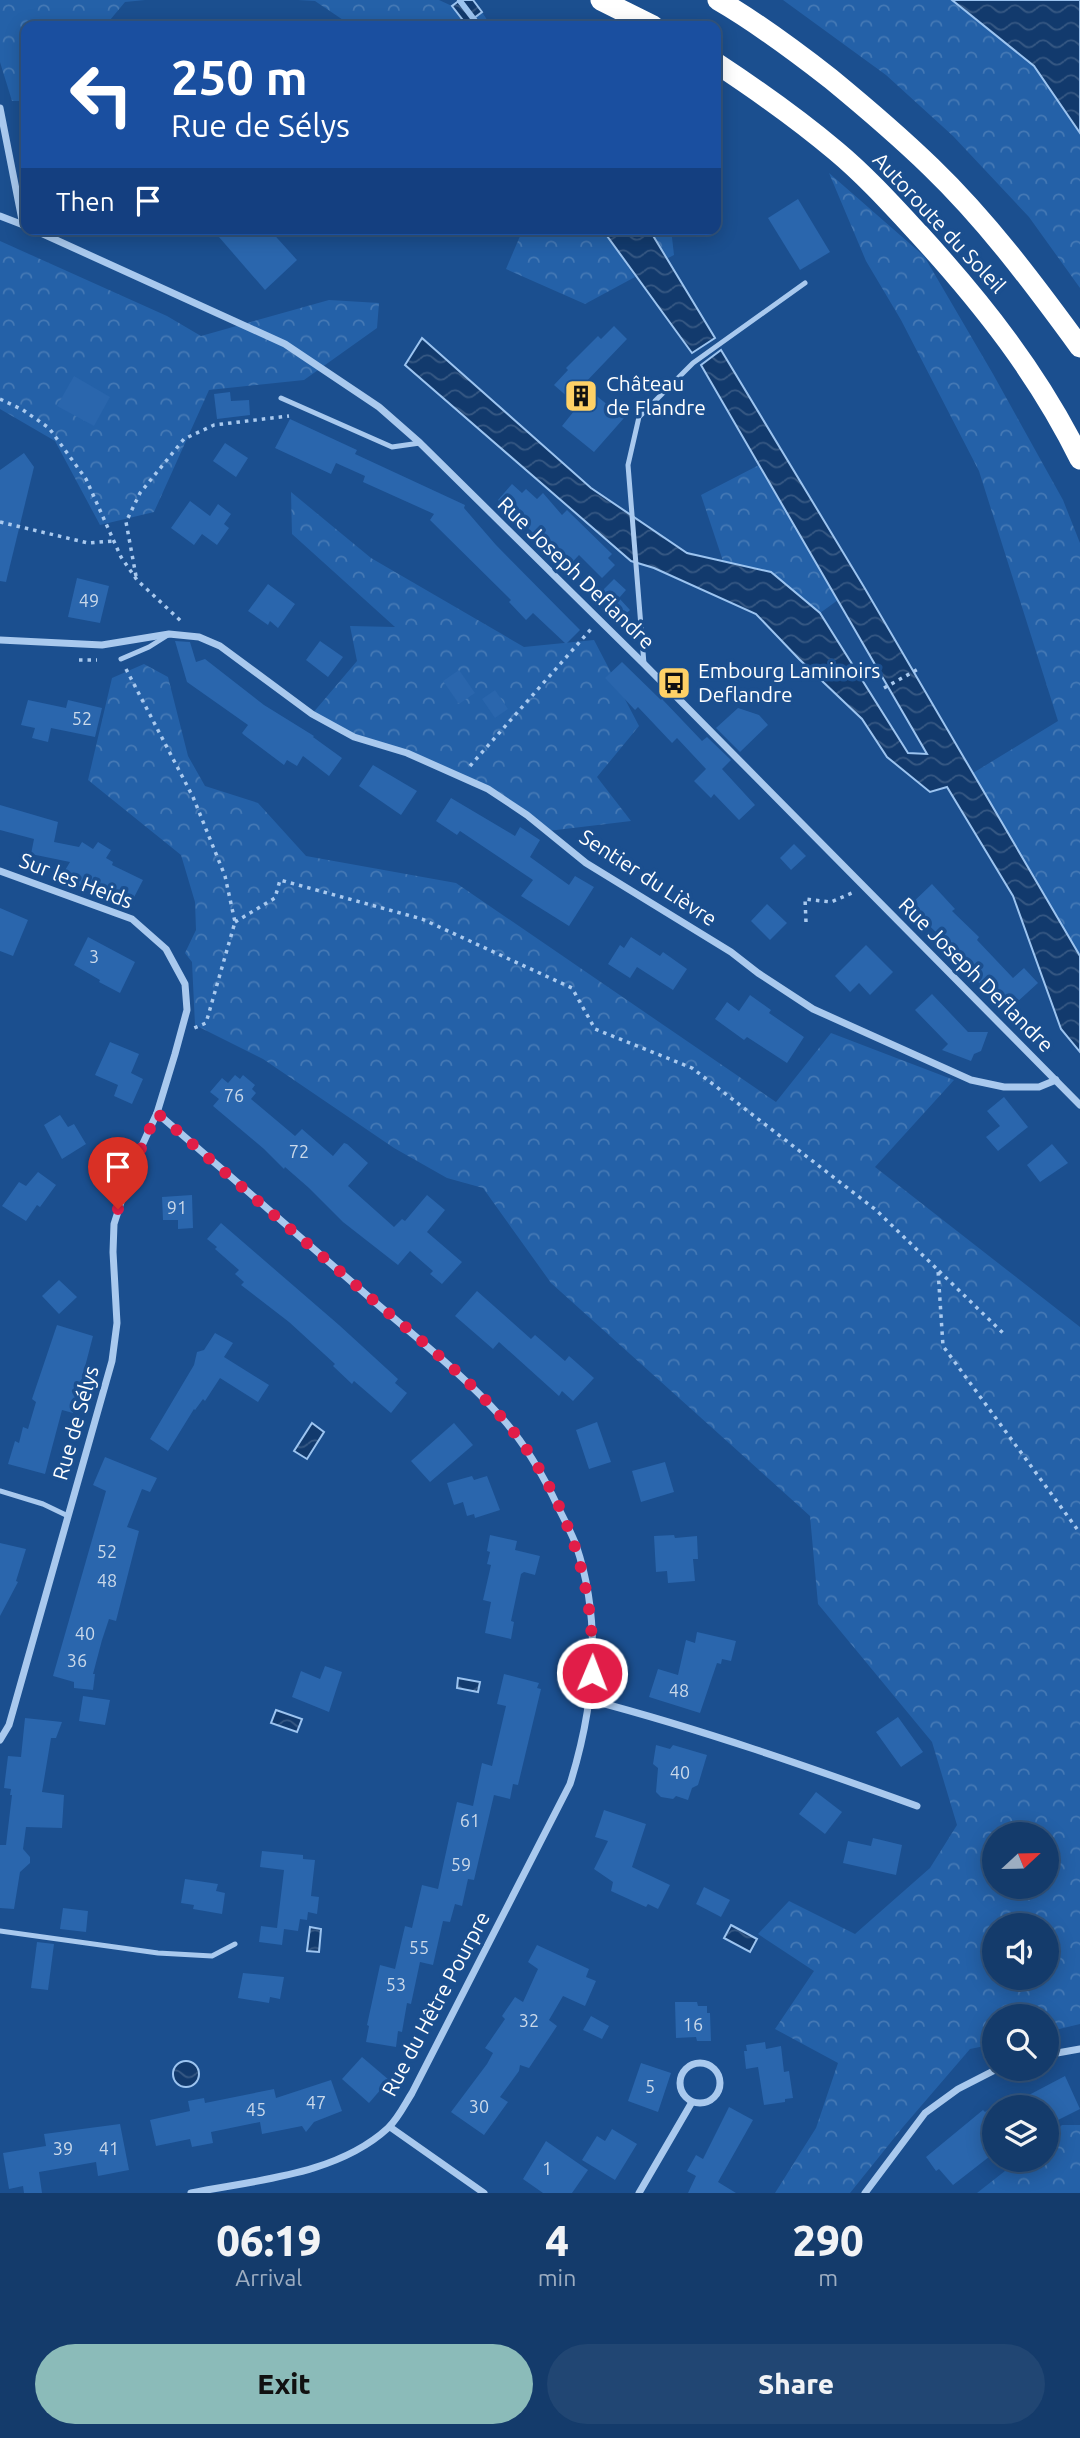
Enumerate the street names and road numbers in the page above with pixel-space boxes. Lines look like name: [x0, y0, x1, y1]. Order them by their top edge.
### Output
street label: Autoroute du Soleil: [869, 147, 1011, 297]
street label: Rue Joseph Deflandre: [493, 491, 660, 653]
street label: Sentier du Lièvre: [576, 824, 722, 930]
street label: Sur les Heids: [16, 847, 136, 913]
street label: Rue Joseph Deflandre: [895, 892, 1059, 1056]
street label: Rue de Sélys: [47, 1363, 103, 1482]
street label: Rue du Hêtre Pourpre: [376, 1907, 494, 2100]

